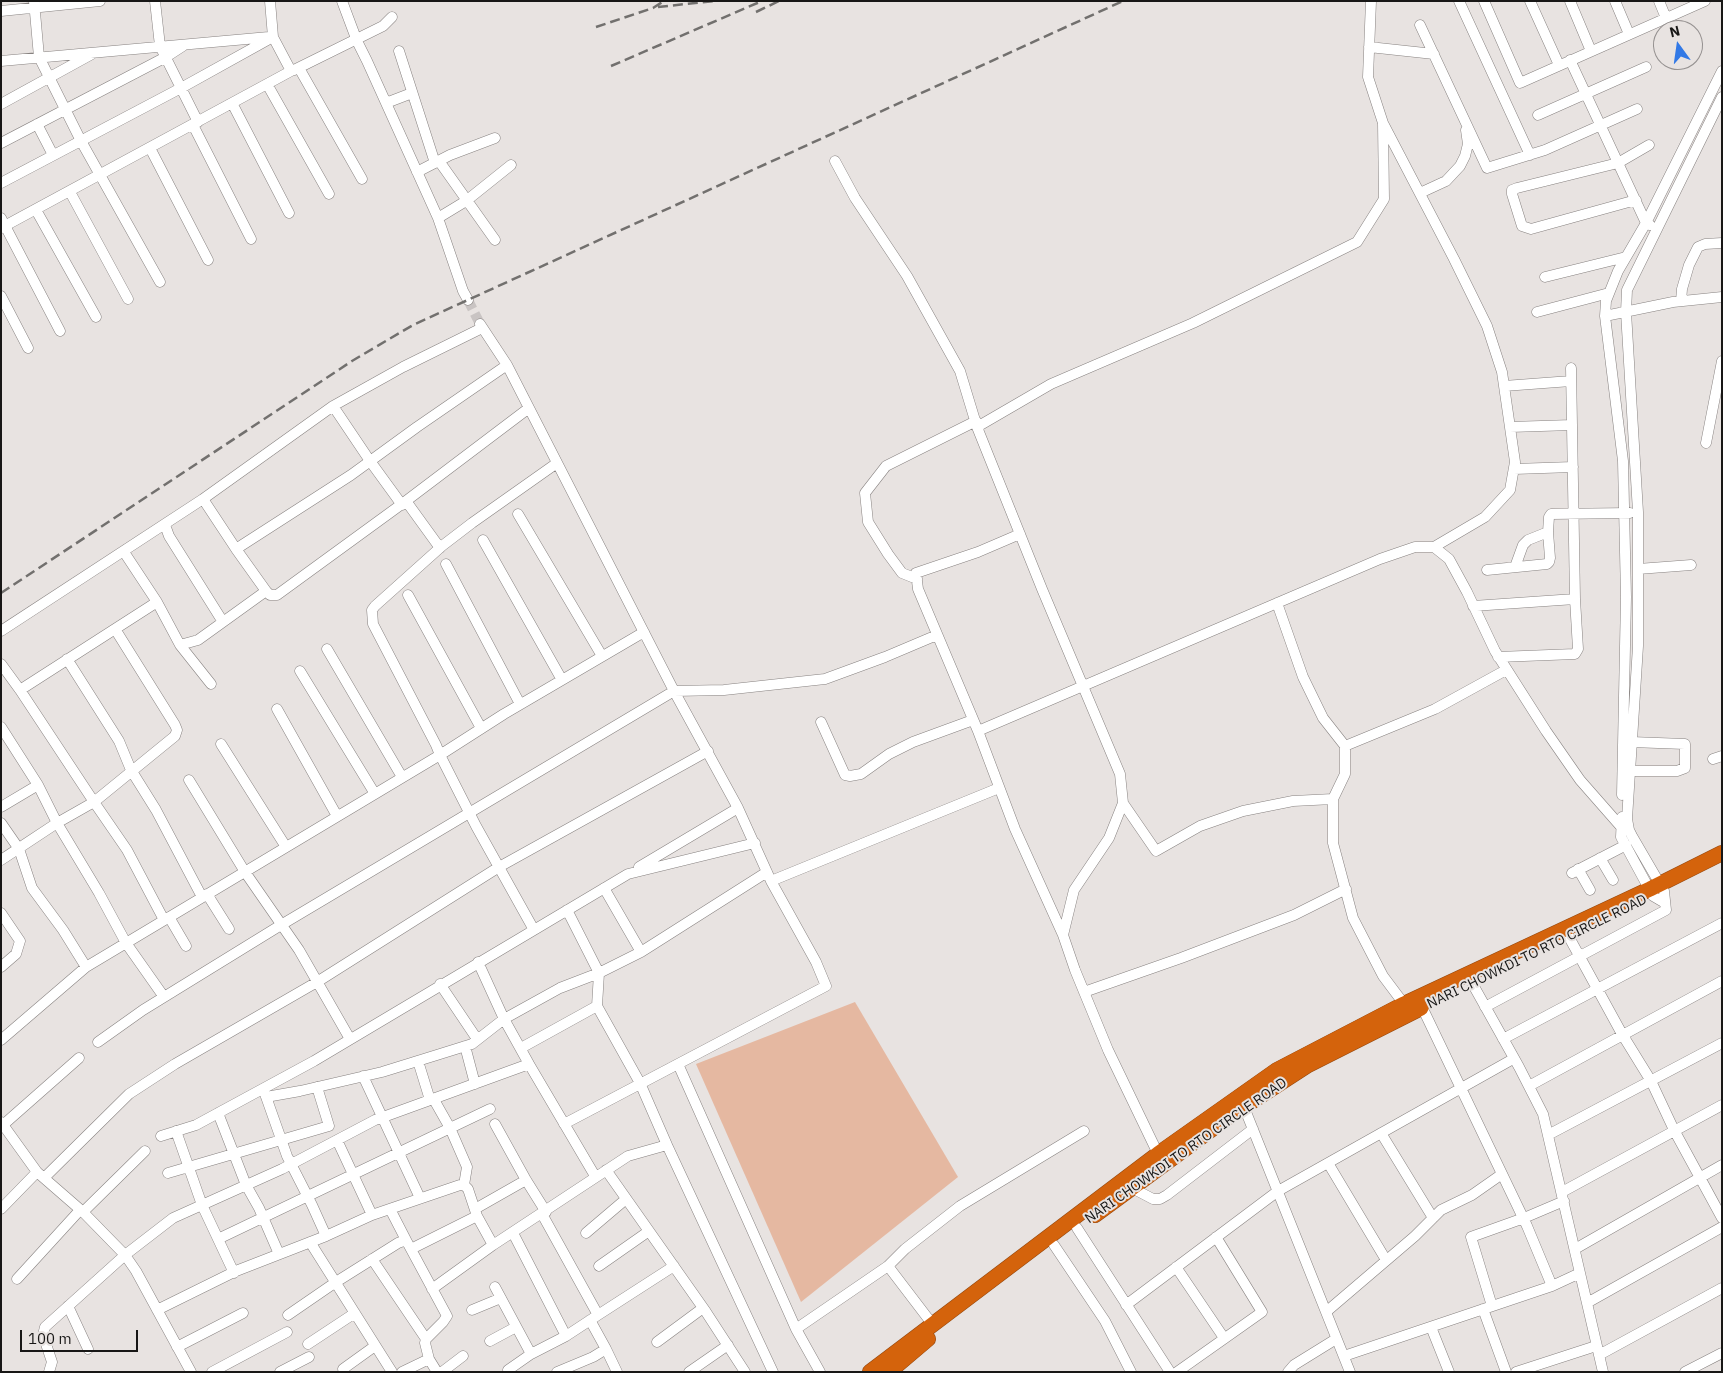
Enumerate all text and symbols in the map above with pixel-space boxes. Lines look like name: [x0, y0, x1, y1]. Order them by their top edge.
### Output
north arrow: [1653, 20, 1703, 70]
text: N: [1668, 21, 1682, 41]
street label: NARI CHOWKDI TO RTO CIRCLE ROAD: [1424, 891, 1650, 1013]
street label: NARI CHOWKDI TO RTO CIRCLE ROAD: [1082, 1075, 1290, 1227]
scale bar: [22, 1320, 140, 1352]
text: 100 m: [28, 1329, 72, 1348]

